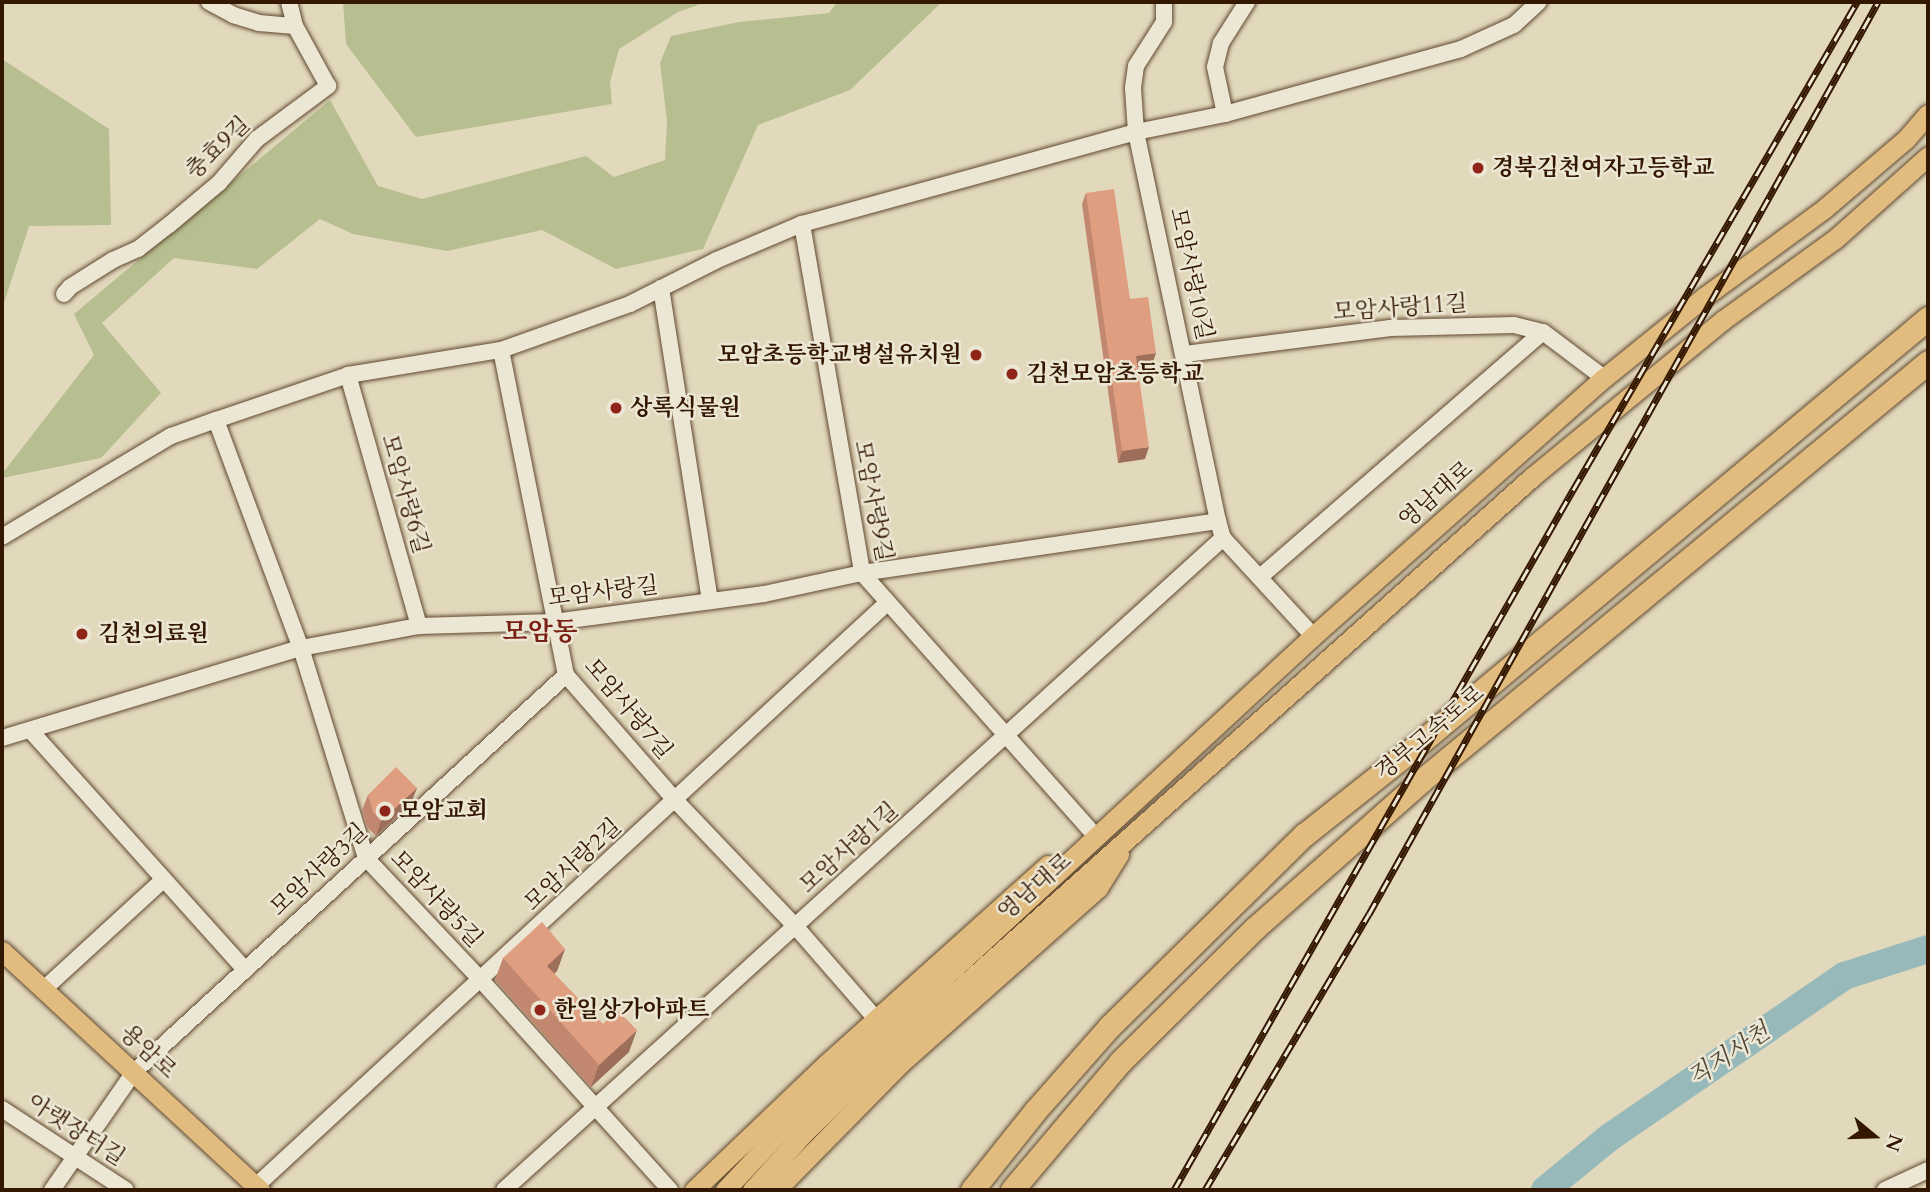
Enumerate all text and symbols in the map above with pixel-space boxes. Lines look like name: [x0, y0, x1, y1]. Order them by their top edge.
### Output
street label: 충효9길: [180, 111, 256, 185]
place label: 경북김천여자고등학교: [1492, 154, 1714, 182]
marker: 경북김천여자고등학교: [1470, 160, 1486, 176]
street label: 모암사랑10길: [1164, 205, 1218, 343]
street label: 모암사랑11길: [1332, 290, 1468, 326]
place label: 모암초등학교병설유치원: [718, 341, 962, 369]
marker: 모암초등학교병설유치원: [968, 347, 984, 363]
place label: 김천모암초등학교: [1026, 360, 1204, 388]
marker: 김천모암초등학교: [1004, 366, 1020, 382]
place label: 상록식물원: [630, 394, 741, 422]
marker: 상록식물원: [608, 400, 624, 416]
street label: 모암사랑6길: [375, 431, 435, 557]
street label: 모암사랑9길: [848, 438, 898, 564]
street label: 영남대로: [1393, 455, 1479, 535]
street label: 모암사랑길: [546, 572, 660, 612]
district label: 모암동: [502, 616, 578, 648]
place label: 김천의료원: [98, 620, 209, 648]
marker: 김천의료원: [72, 624, 92, 644]
street label: 모암사랑7길: [578, 653, 678, 765]
street label: 경부고속도로: [1370, 680, 1490, 786]
place label: 모암교회: [399, 797, 488, 825]
street label: 모암사랑1길: [794, 797, 904, 899]
marker: 모암교회: [377, 803, 393, 819]
street label: 모암사랑2길: [519, 813, 627, 917]
street label: 모암사랑3길: [265, 818, 373, 922]
street label: 모암사랑5길: [384, 845, 488, 953]
street label: 영남대로: [992, 847, 1078, 927]
place label: 한일상가아파트: [554, 996, 710, 1024]
marker: 한일상가아파트: [532, 1002, 548, 1018]
water label: 직지사천: [1683, 1017, 1775, 1093]
street label: 용암로: [114, 1019, 182, 1085]
street label: 아랫장터길: [22, 1088, 130, 1172]
north arrow: [1839, 1101, 1909, 1171]
text: N: [1879, 1131, 1909, 1155]

